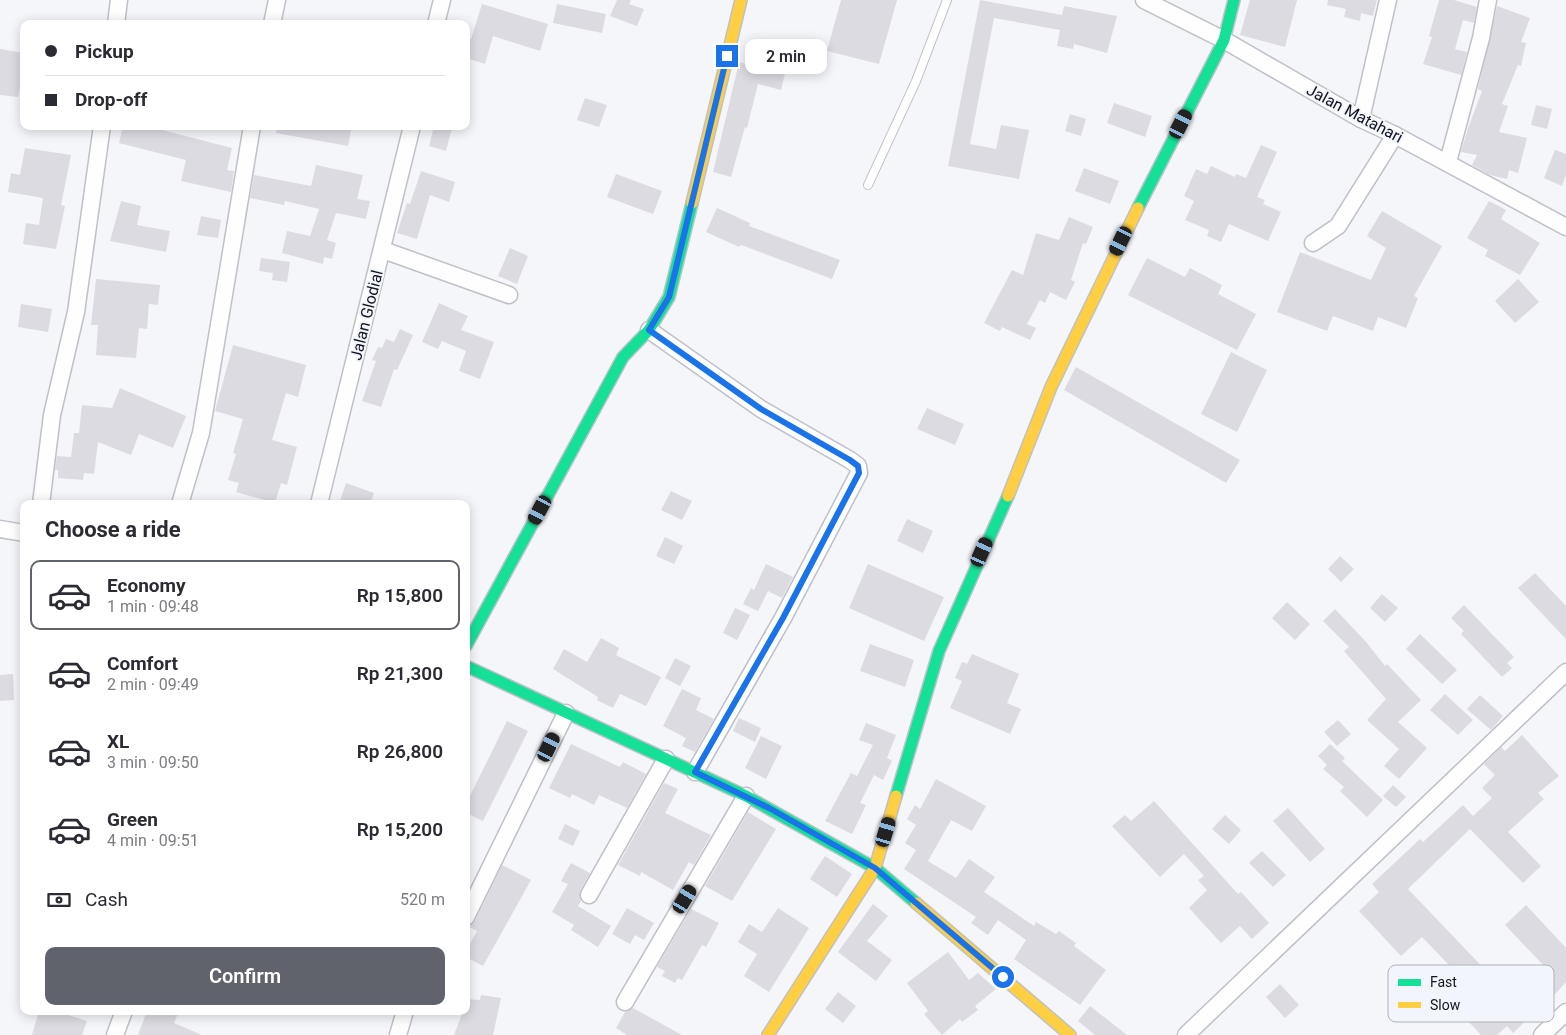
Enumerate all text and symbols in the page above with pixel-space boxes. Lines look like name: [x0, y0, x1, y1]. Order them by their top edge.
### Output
callout: 2 min: [744, 38, 827, 74]
text: Pickup: [75, 40, 134, 63]
route end: [716, 45, 738, 67]
text: 2 min: [766, 47, 806, 66]
street label: Jalan Matahari: [1303, 80, 1406, 147]
text: Drop-off: [75, 88, 147, 111]
car: [1167, 107, 1194, 141]
car: [1107, 224, 1134, 258]
street label: Jalan Glodial: [346, 268, 387, 362]
car: [526, 493, 553, 527]
text: Choose a ride: [45, 517, 181, 542]
car: [969, 535, 994, 569]
icon: car: [47, 573, 92, 618]
text: Economy: [107, 574, 186, 597]
text: Rp 15,800: [357, 584, 443, 607]
text: 1 min · 09:48: [107, 597, 199, 616]
icon: car: [47, 651, 92, 696]
text: Comfort: [107, 652, 178, 675]
text: Rp 21,300: [357, 662, 443, 685]
text: 2 min · 09:49: [107, 675, 199, 694]
icon: car: [47, 729, 92, 774]
text: XL: [107, 730, 129, 753]
car: [535, 730, 562, 764]
text: Rp 26,800: [357, 740, 443, 763]
text: 3 min · 09:50: [107, 753, 199, 772]
icon: car: [47, 807, 92, 852]
text: Green: [107, 808, 158, 831]
car: [874, 815, 897, 849]
text: Rp 15,200: [357, 818, 443, 841]
text: 4 min · 09:51: [107, 831, 199, 850]
car: [670, 882, 699, 916]
icon: cash: [45, 886, 73, 914]
text: Cash: [85, 888, 128, 911]
text: 520 m: [400, 890, 445, 909]
button: Confirm: [45, 947, 445, 1005]
legend: [1388, 965, 1554, 1022]
route start: [992, 966, 1014, 988]
text: Fast: [1430, 974, 1457, 990]
text: Slow: [1430, 997, 1461, 1013]

